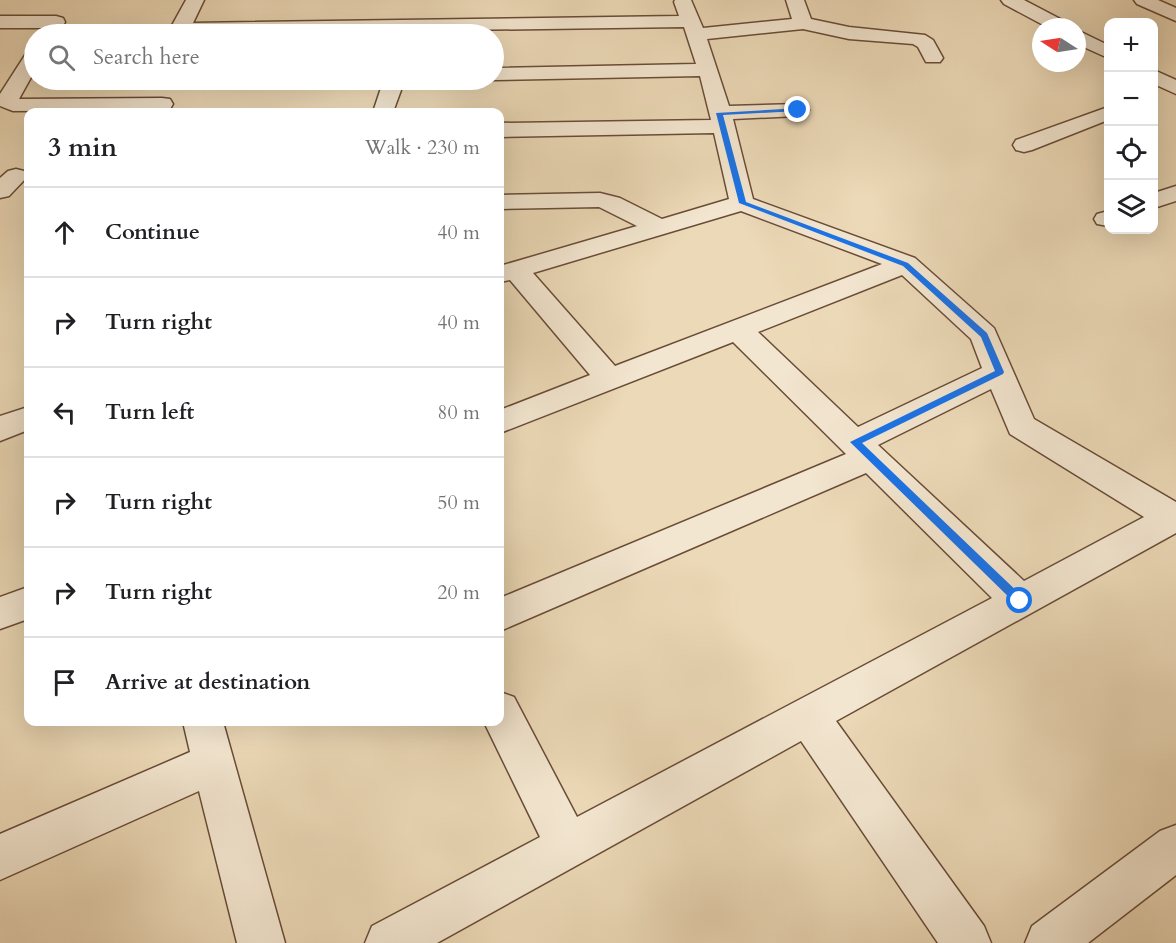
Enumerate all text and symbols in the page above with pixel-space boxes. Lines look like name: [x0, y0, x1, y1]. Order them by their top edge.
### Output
north arrow: [1032, 18, 1086, 72]
map controls: [1104, 18, 1158, 234]
button: +: [1104, 18, 1158, 72]
search box: [24, 24, 504, 90]
icon: search: [45, 41, 78, 74]
text: Search here: [93, 42, 200, 72]
button: −: [1104, 72, 1158, 126]
route end: [784, 96, 810, 122]
button: locate: [1104, 126, 1158, 180]
text: 3 min: [48, 130, 117, 165]
text: Walk · 230 m: [365, 134, 480, 161]
button: layers: [1104, 180, 1158, 234]
icon: ahead: [48, 216, 81, 249]
text: Continue: [105, 217, 200, 247]
text: 40 m: [437, 219, 480, 246]
icon: right: [48, 306, 81, 339]
text: Turn right: [105, 307, 212, 337]
text: 40 m: [437, 309, 480, 336]
icon: left: [48, 396, 81, 429]
text: Turn left: [105, 397, 194, 427]
text: 80 m: [437, 399, 480, 426]
icon: right: [48, 486, 81, 519]
text: Turn right: [105, 487, 212, 517]
text: 50 m: [437, 489, 480, 516]
icon: right: [48, 576, 81, 609]
text: Turn right: [105, 577, 212, 607]
text: 20 m: [437, 579, 480, 606]
route start: [1006, 587, 1032, 613]
icon: arrive: [48, 666, 81, 699]
text: Arrive at destination: [105, 667, 310, 697]

